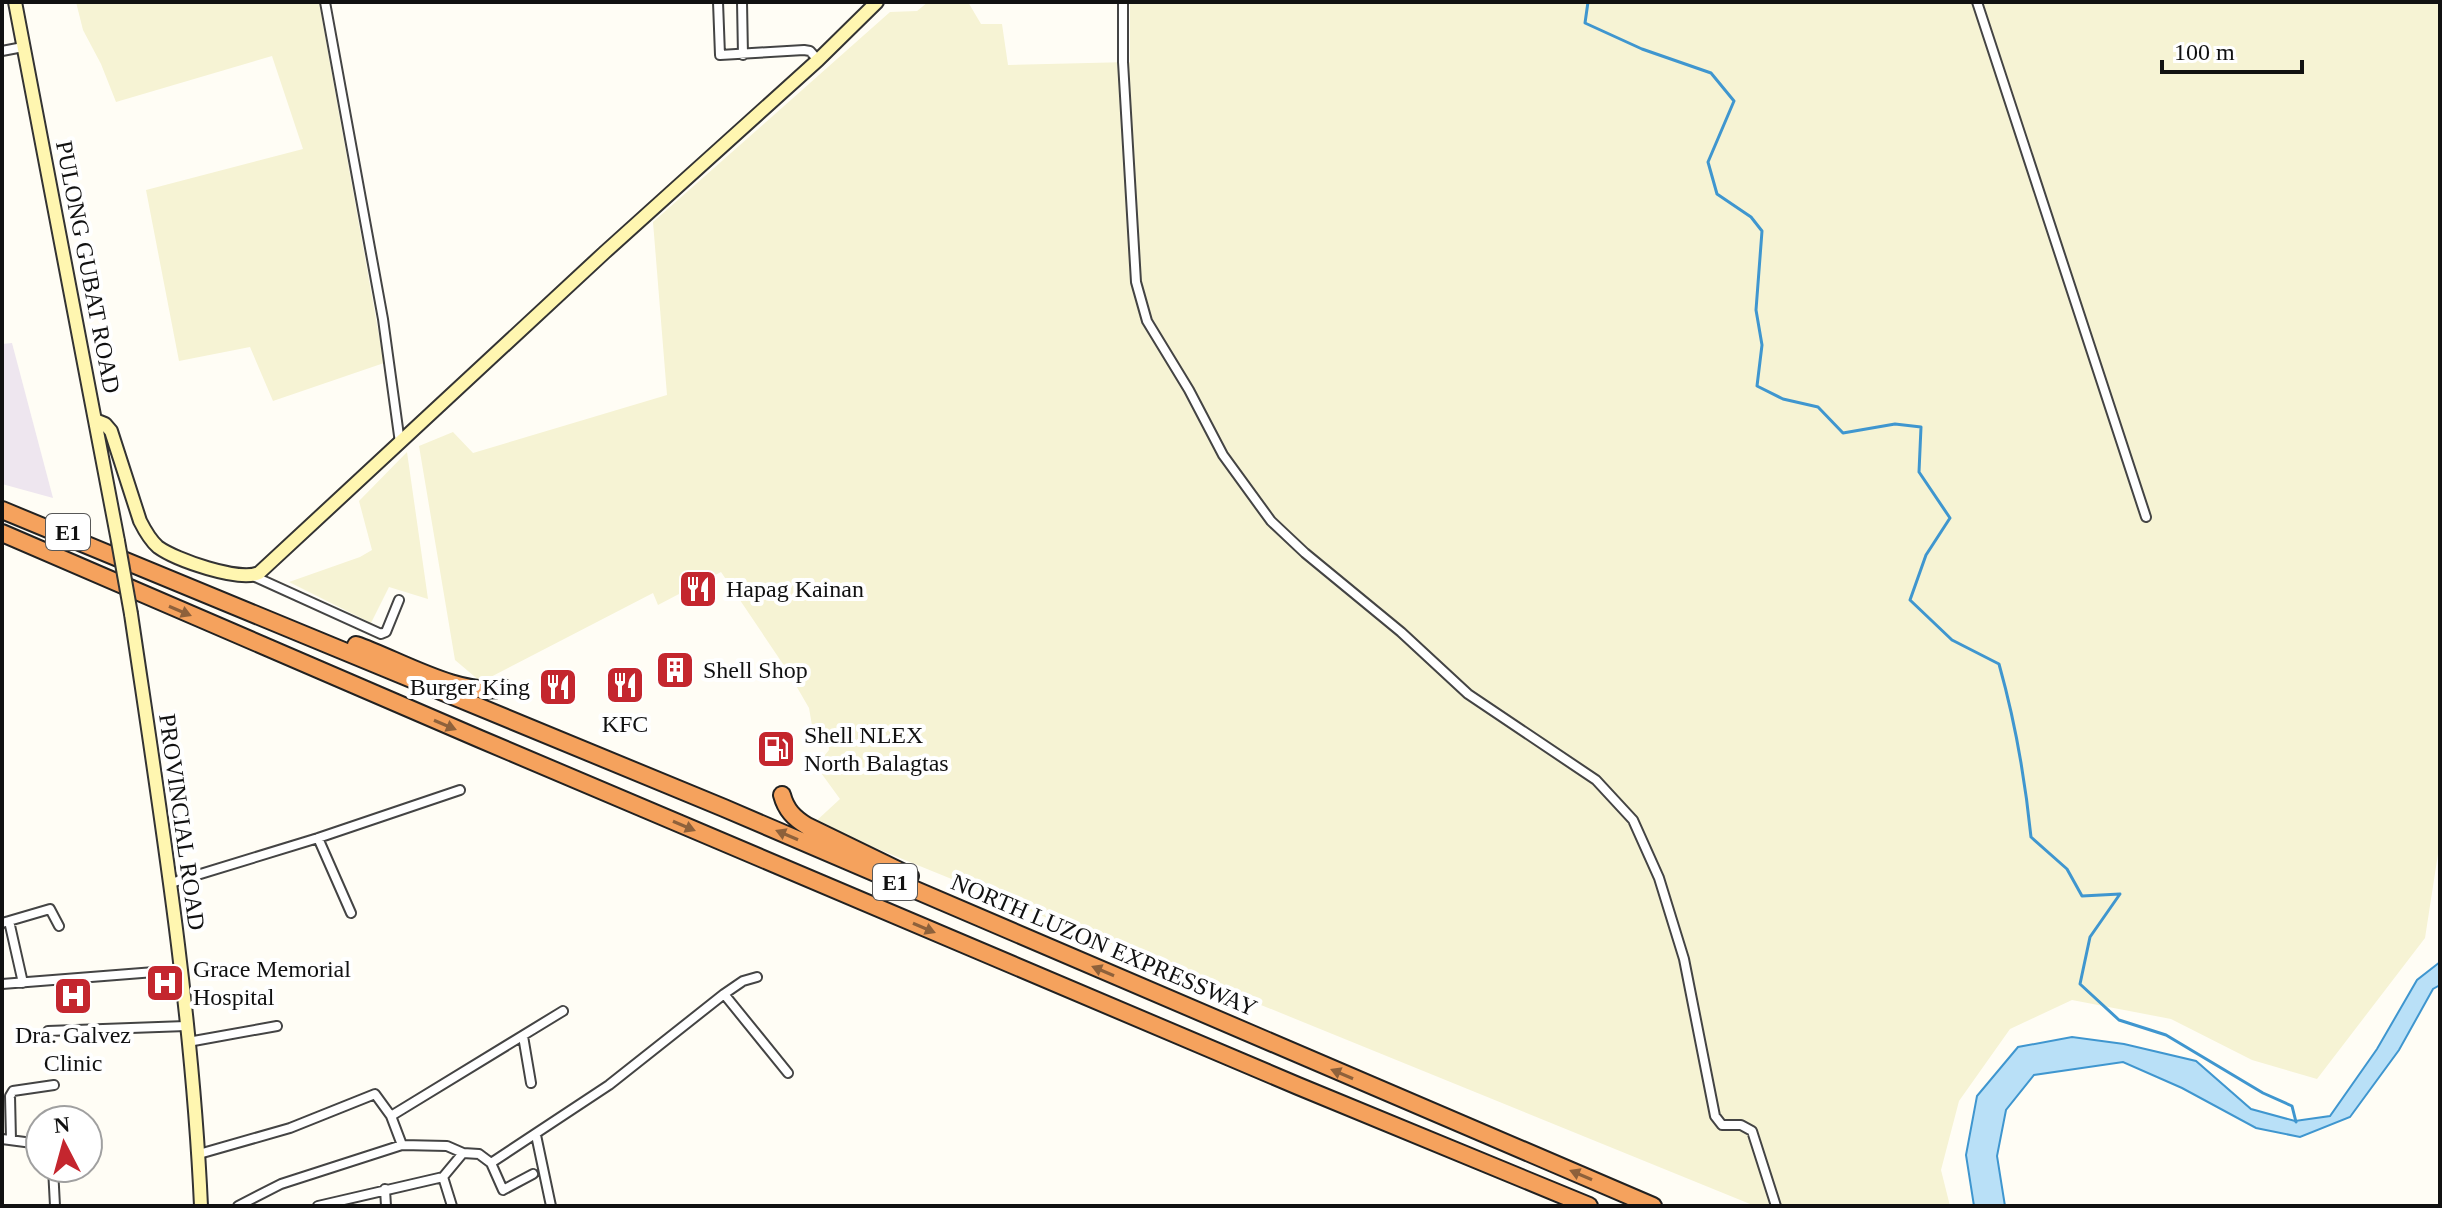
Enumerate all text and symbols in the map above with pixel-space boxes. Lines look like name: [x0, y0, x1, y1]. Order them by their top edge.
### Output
scale bar: [2162, 24, 2302, 74]
text: 100 m: [2174, 39, 2235, 65]
street label: PULONG GUBAT ROAD: [51, 138, 125, 396]
road number: E1: [46, 514, 90, 550]
restaurant icon: Hapag Kainan: [677, 568, 719, 610]
place label: Hapag Kainan: [726, 576, 864, 602]
one-way arrow: [168, 605, 192, 618]
building icon: Shell Shop: [654, 649, 696, 691]
place label: Shell Shop: [703, 657, 808, 683]
restaurant icon: KFC: [604, 664, 646, 706]
restaurant icon: Burger King: [537, 666, 579, 708]
place label: Burger King: [410, 674, 530, 700]
place label: KFC: [602, 711, 648, 737]
street label: PROVINCIAL ROAD: [154, 712, 210, 932]
one-way arrow: [433, 718, 457, 731]
place label: Shell NLEX North Balagtas: [804, 722, 949, 776]
fuel station icon: Shell NLEX North Balagtas: [755, 728, 797, 770]
one-way arrow: [673, 820, 696, 833]
one-way arrow: [775, 829, 799, 842]
road number: E1: [873, 864, 917, 900]
street label: NORTH LUZON EXPRESSWAY: [947, 869, 1261, 1021]
one-way arrow: [912, 921, 936, 934]
place label: Grace Memorial Hospital: [193, 956, 351, 1010]
hospital icon: Grace Memorial Hospital: [144, 962, 186, 1004]
one-way arrow: [1091, 965, 1115, 978]
hospital icon: Dra. Galvez Clinic: [52, 975, 94, 1017]
place label: Dra. Galvez Clinic: [15, 1022, 131, 1076]
one-way arrow: [1330, 1067, 1354, 1080]
north arrow: [24, 1104, 104, 1184]
text: N: [53, 1111, 71, 1138]
one-way arrow: [1570, 1169, 1593, 1182]

